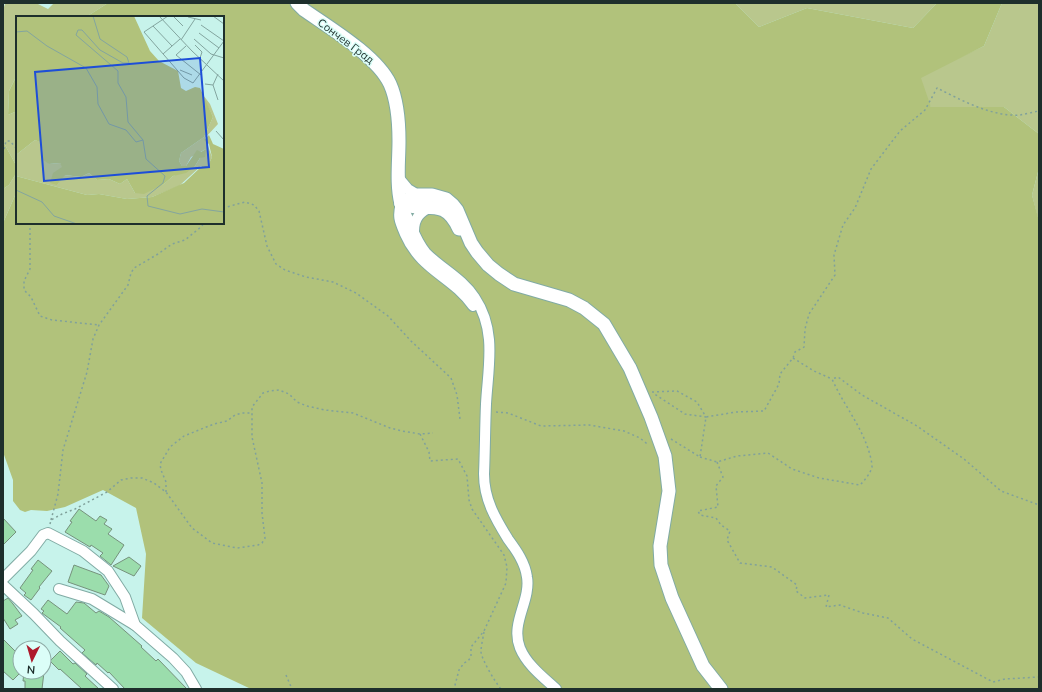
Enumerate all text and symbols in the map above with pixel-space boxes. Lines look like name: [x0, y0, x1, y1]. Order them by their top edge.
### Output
street label: Сончев Град: [315, 15, 377, 67]
inset map: [16, 16, 224, 224]
north arrow: [12, 640, 52, 680]
text: N: [26, 663, 36, 677]

